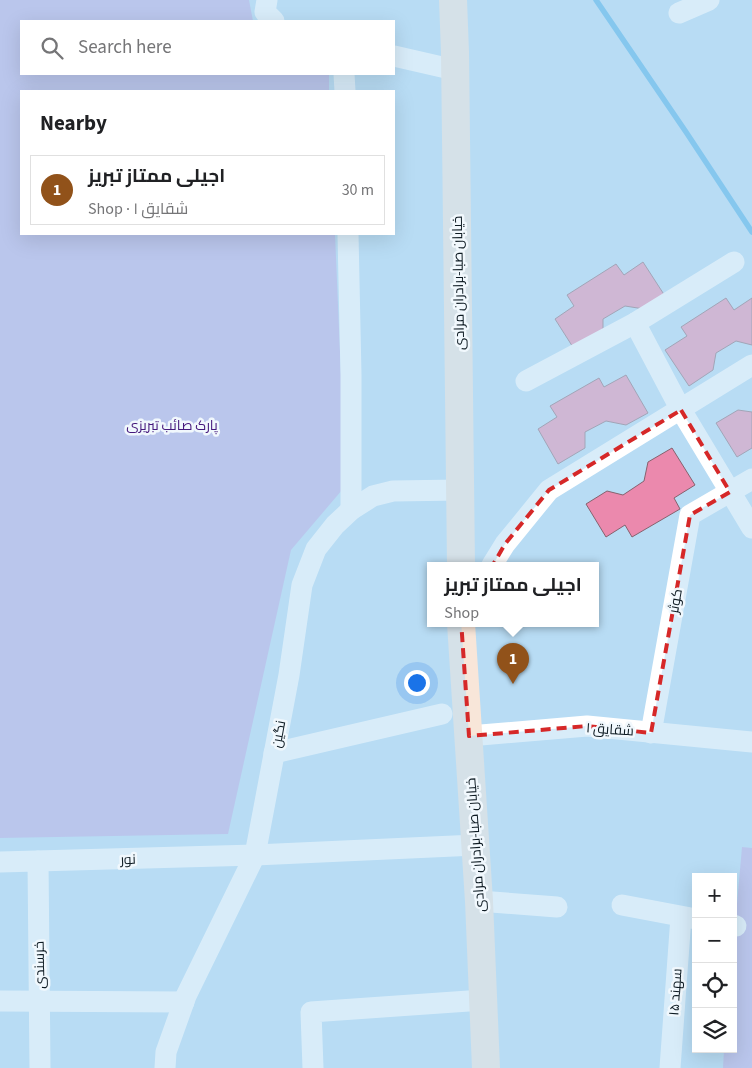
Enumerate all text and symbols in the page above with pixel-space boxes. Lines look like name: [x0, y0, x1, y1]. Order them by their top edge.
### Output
search box: [20, 20, 395, 75]
icon: search: [38, 34, 66, 62]
text: Search here: [78, 34, 172, 61]
text: Nearby: [40, 108, 107, 138]
text: اجیلی ممتاز تبریز: [88, 163, 225, 190]
text: 1: [53, 179, 61, 201]
text: 30 m: [342, 179, 374, 201]
text: Shop · شقایق ۱: [88, 198, 188, 220]
street label: خیابان صبا-برادران مرادی: [448, 216, 470, 350]
park label: پارک صائب تبریزی: [126, 416, 218, 436]
popup: [427, 562, 599, 627]
text: اجیلی ممتاز تبریز: [444, 572, 582, 599]
street label: کوثر: [664, 587, 688, 616]
text: Shop: [444, 602, 479, 624]
pin: 1: [497, 643, 529, 684]
your location: [404, 670, 430, 696]
street label: شقایق ۱: [585, 718, 635, 742]
street label: نگین: [267, 719, 291, 749]
street label: خیابان صبا-برادران مرادی: [461, 777, 491, 913]
street label: نور: [119, 850, 136, 870]
map controls: [692, 873, 737, 1053]
button: +: [692, 873, 737, 918]
button: −: [692, 918, 737, 963]
street label: خرسندی: [30, 941, 50, 989]
button: locate: [692, 963, 737, 1008]
street label: سهند ۱۵: [664, 968, 688, 1016]
button: layers: [692, 1008, 737, 1053]

